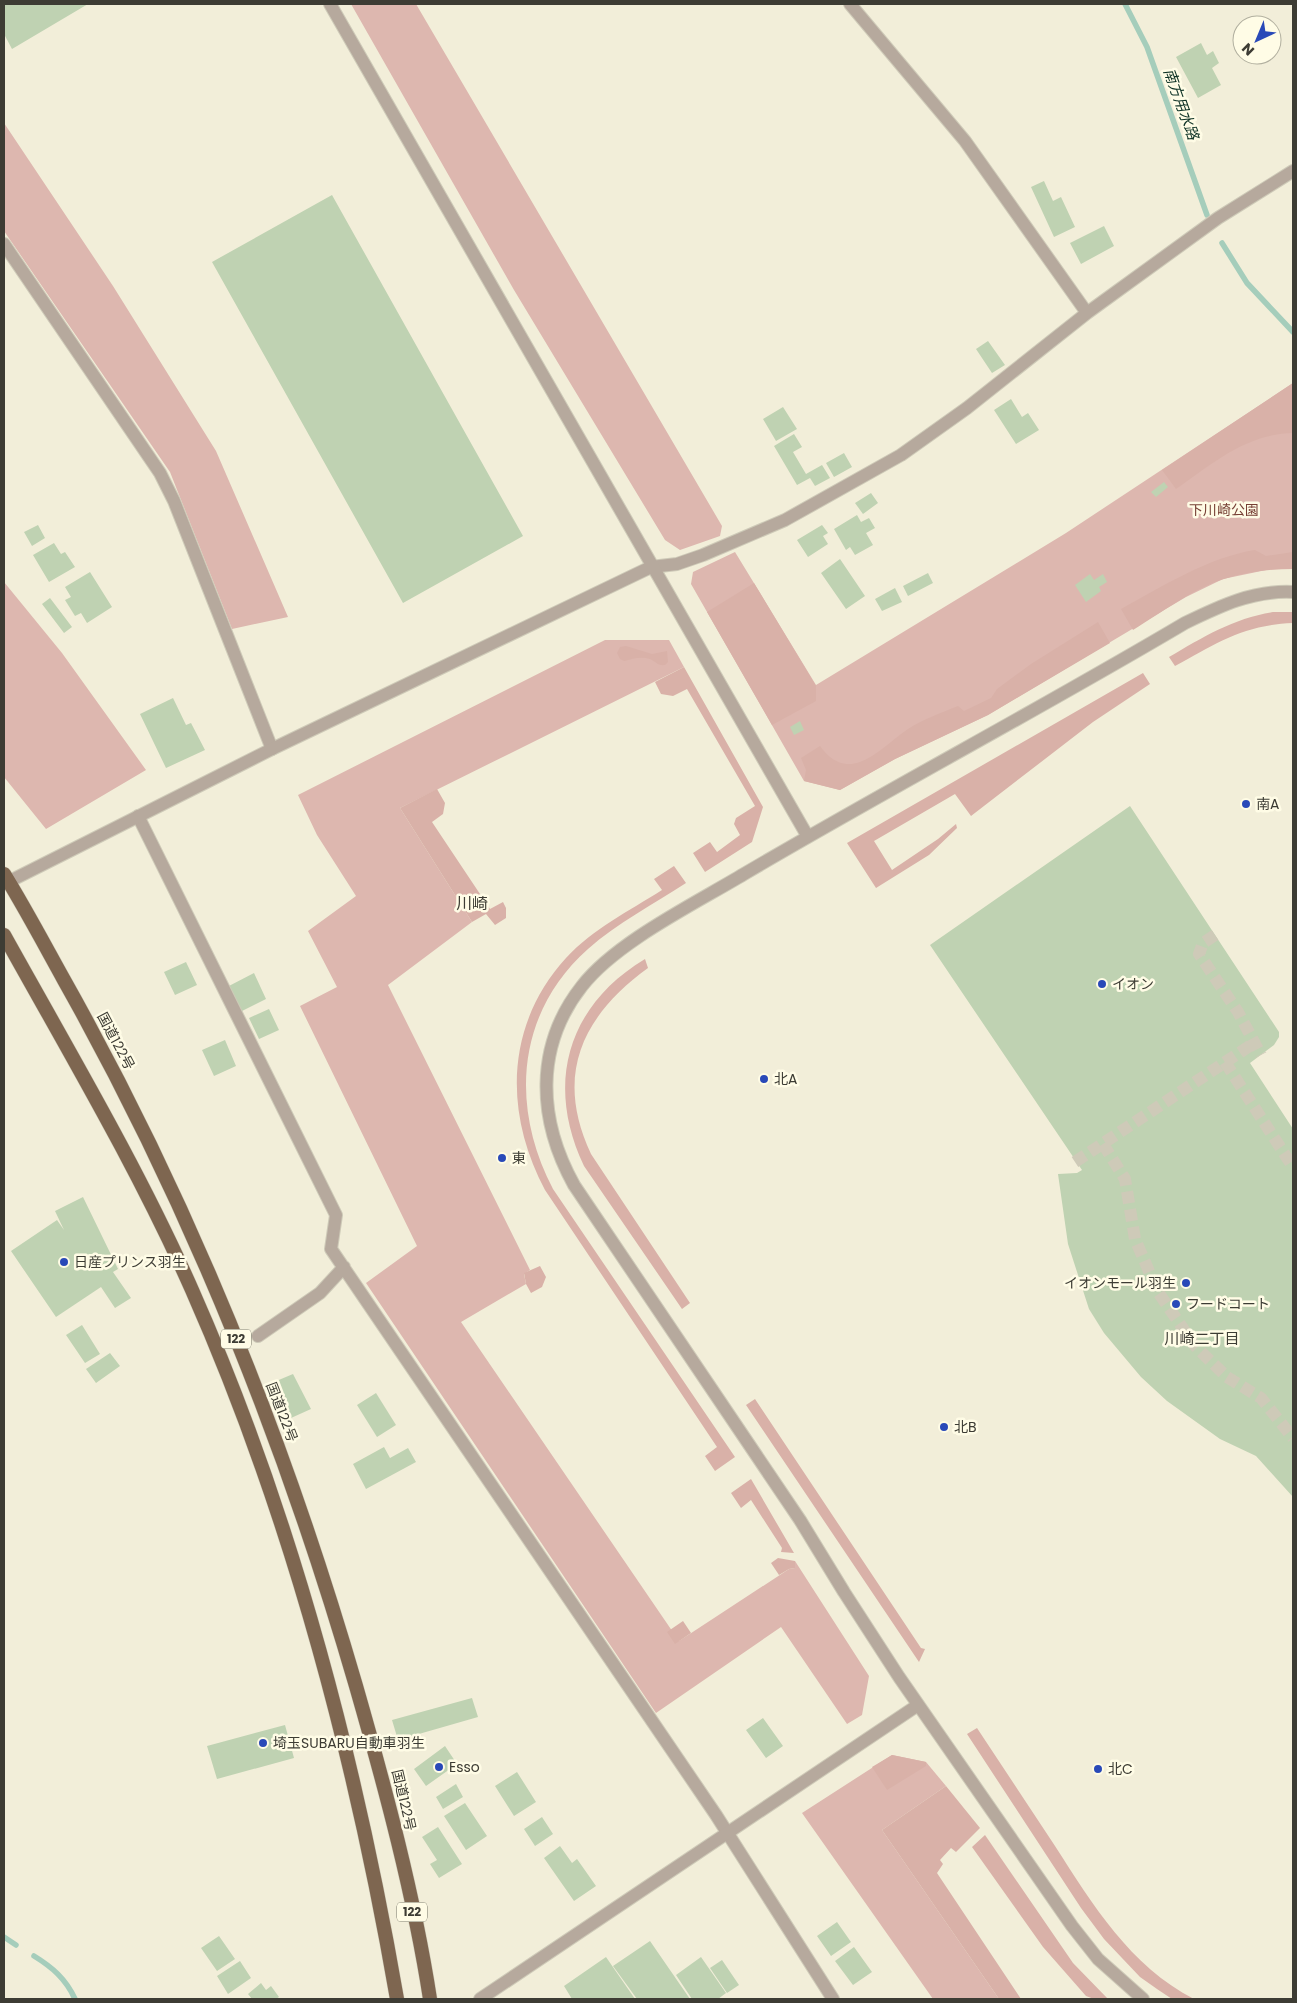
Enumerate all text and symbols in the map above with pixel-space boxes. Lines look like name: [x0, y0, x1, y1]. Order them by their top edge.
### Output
north arrow: [1232, 15, 1282, 65]
text: N: [1237, 39, 1259, 60]
water label: 南方用水路: [1159, 65, 1205, 145]
park label: 下川崎公園: [1189, 500, 1259, 520]
place label: 南A: [1256, 794, 1279, 814]
marker: 南A: [1240, 798, 1252, 810]
district label: 川崎: [456, 892, 488, 915]
place label: イオン: [1112, 974, 1154, 994]
marker: イオン: [1096, 978, 1108, 990]
street label: 国道122号: [92, 1009, 140, 1073]
place label: 北A: [774, 1069, 797, 1089]
marker: 北A: [758, 1073, 770, 1085]
place label: 東: [512, 1148, 526, 1168]
marker: 東: [496, 1152, 508, 1164]
place label: 日産プリンス羽生: [74, 1252, 186, 1272]
marker: 日産プリンス羽生: [58, 1256, 70, 1268]
place label: イオンモール羽生: [1064, 1273, 1176, 1293]
marker: イオンモール羽生: [1180, 1277, 1192, 1289]
place label: フードコート: [1186, 1294, 1270, 1314]
marker: フードコート: [1170, 1298, 1182, 1310]
district label: 川崎二丁目: [1164, 1328, 1240, 1349]
road number: 122: [221, 1330, 251, 1348]
street label: 国道122号: [261, 1379, 303, 1445]
place label: 北B: [954, 1417, 977, 1437]
marker: 北B: [938, 1421, 950, 1433]
place label: 埼玉SUBARU自動車羽生: [273, 1733, 425, 1753]
marker: 埼玉SUBARU自動車羽生: [257, 1737, 269, 1749]
place label: Esso: [449, 1757, 480, 1777]
place label: 北C: [1108, 1759, 1133, 1779]
marker: Esso: [433, 1761, 445, 1773]
marker: 北C: [1092, 1763, 1104, 1775]
street label: 国道122号: [387, 1767, 421, 1833]
road number: 122: [397, 1902, 427, 1921]

